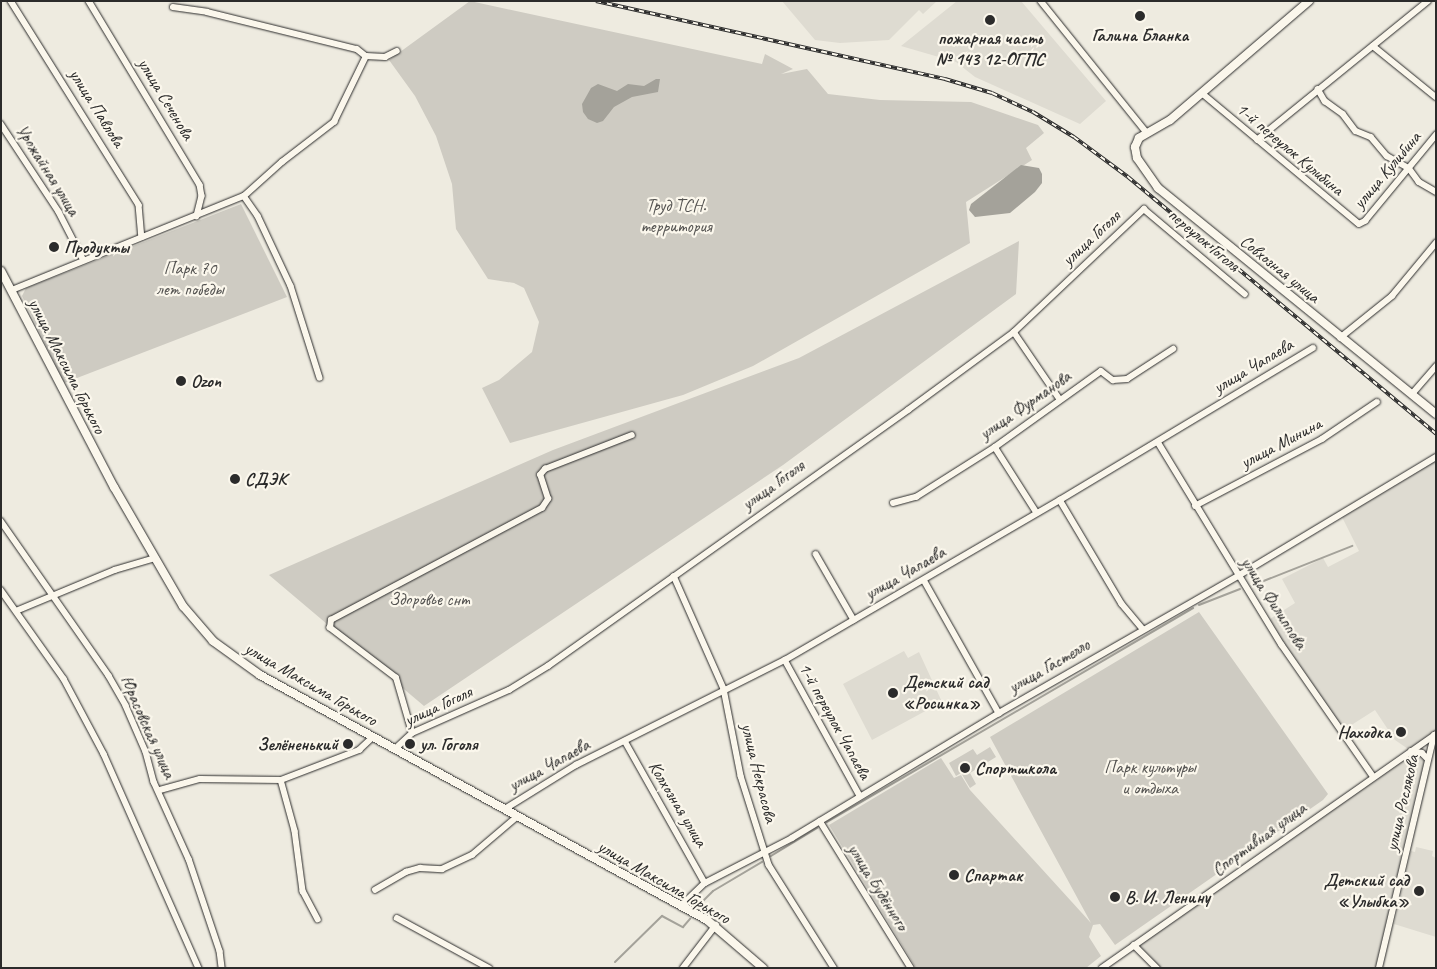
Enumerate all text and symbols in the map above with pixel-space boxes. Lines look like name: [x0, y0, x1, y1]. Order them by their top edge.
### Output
marker: Галина Бланка: [1134, 10, 1146, 22]
marker: пожарная часть № 143 12-ОГПС: [984, 14, 996, 26]
place label: Галина Бланка: [1091, 24, 1189, 46]
place label: пожарная часть № 143 12-ОГПС: [936, 28, 1044, 70]
street label: улица Сеченова: [133, 54, 199, 144]
street label: улица Павлова: [65, 65, 129, 151]
street label: 1-й переулок Кулибина: [1231, 97, 1349, 201]
street label: Урожайная улица: [11, 120, 85, 220]
street label: улица Кулибина: [1348, 127, 1426, 213]
park label: Труд ТСН. территория: [640, 195, 712, 238]
street label: переулок Гоголя: [1164, 204, 1244, 276]
street label: улица Гоголя: [1058, 206, 1124, 270]
street label: Совхозная улица: [1235, 230, 1325, 308]
place label: Продукты: [64, 236, 129, 258]
marker: Продукты: [48, 241, 60, 253]
park label: Парк 70 лет победы: [156, 258, 224, 300]
street label: улица Максима Горького: [24, 295, 110, 437]
street label: улица Чапаева: [1209, 334, 1297, 398]
street label: улица Фурманова: [975, 365, 1075, 445]
place label: Ozon: [191, 370, 221, 392]
marker: Ozon: [175, 375, 187, 387]
street label: улица Минина: [1237, 413, 1325, 473]
street label: улица Гоголя: [738, 455, 808, 515]
place label: СДЭК: [245, 468, 286, 490]
marker: СДЭК: [229, 473, 241, 485]
street label: улица Чапаева: [861, 541, 949, 605]
street label: улица Филиппова: [1236, 553, 1312, 653]
park label: Здоровье снт: [389, 588, 469, 610]
street label: улица Гастелло: [1003, 633, 1095, 699]
street label: улица Максима Горького: [242, 638, 380, 730]
street label: 1-й переулок Чапаева: [794, 659, 876, 783]
street label: Юрасовская улица: [115, 672, 181, 782]
place label: Детский сад «Росинка»: [903, 672, 988, 714]
street label: улица Гоголя: [401, 681, 475, 731]
marker: Детский сад «Росинка»: [887, 687, 899, 699]
street label: улица Некрасова: [736, 721, 782, 825]
place label: Находка: [1338, 721, 1391, 743]
marker: Находка: [1395, 726, 1407, 738]
place label: Зелёненький: [257, 733, 338, 755]
place label: ул. Гоголя: [420, 733, 478, 755]
street label: улица Чапаева: [505, 734, 593, 796]
marker: Зелёненький: [342, 738, 354, 750]
marker: ул. Гоголя: [404, 738, 416, 750]
street label: улица Рослякова: [1381, 753, 1423, 853]
street label: Колхозная улица: [643, 756, 713, 852]
place label: Спортшкола: [975, 757, 1056, 779]
park label: Парк культуры и отдыха: [1104, 757, 1196, 800]
marker: Спортшкола: [959, 762, 971, 774]
street label: Спортивная улица: [1207, 797, 1311, 881]
street label: улица Максима Горького: [595, 836, 733, 928]
street label: улица Будённого: [843, 840, 913, 934]
place label: Спартак: [964, 864, 1022, 886]
marker: Спартак: [948, 869, 960, 881]
place label: Детский сад «Улыбка»: [1324, 870, 1409, 912]
marker: Детский сад «Улыбка»: [1413, 885, 1425, 897]
place label: В. И. Ленину: [1125, 886, 1210, 908]
marker: В. И. Ленину: [1109, 891, 1121, 903]

